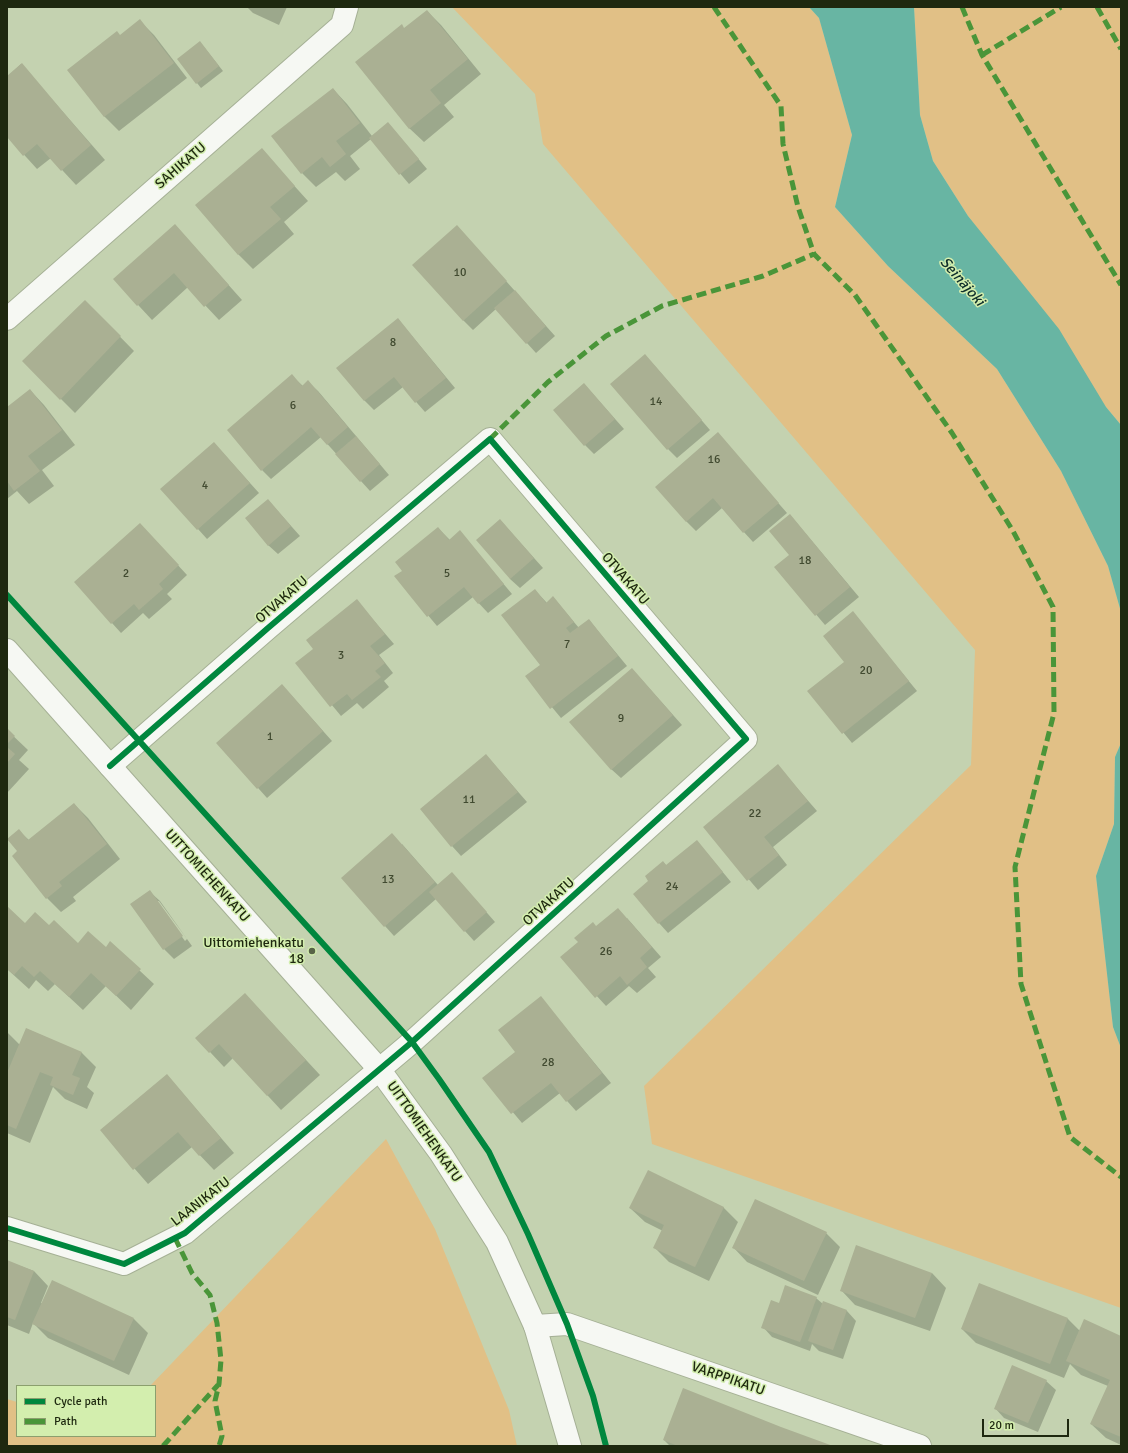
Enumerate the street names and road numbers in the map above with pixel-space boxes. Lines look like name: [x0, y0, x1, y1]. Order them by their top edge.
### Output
street label: SAHIKATU: [152, 139, 210, 193]
street label: OTVAKATU: [598, 549, 652, 609]
street label: OTVAKATU: [252, 573, 312, 627]
street label: UITTOMIEHENKATU: [161, 826, 253, 926]
street label: OTVAKATU: [520, 874, 578, 930]
street label: UITTOMIEHENKATU: [383, 1078, 465, 1186]
street label: LAANIKATU: [168, 1174, 234, 1230]
street label: VARPPIKATU: [689, 1359, 767, 1399]

